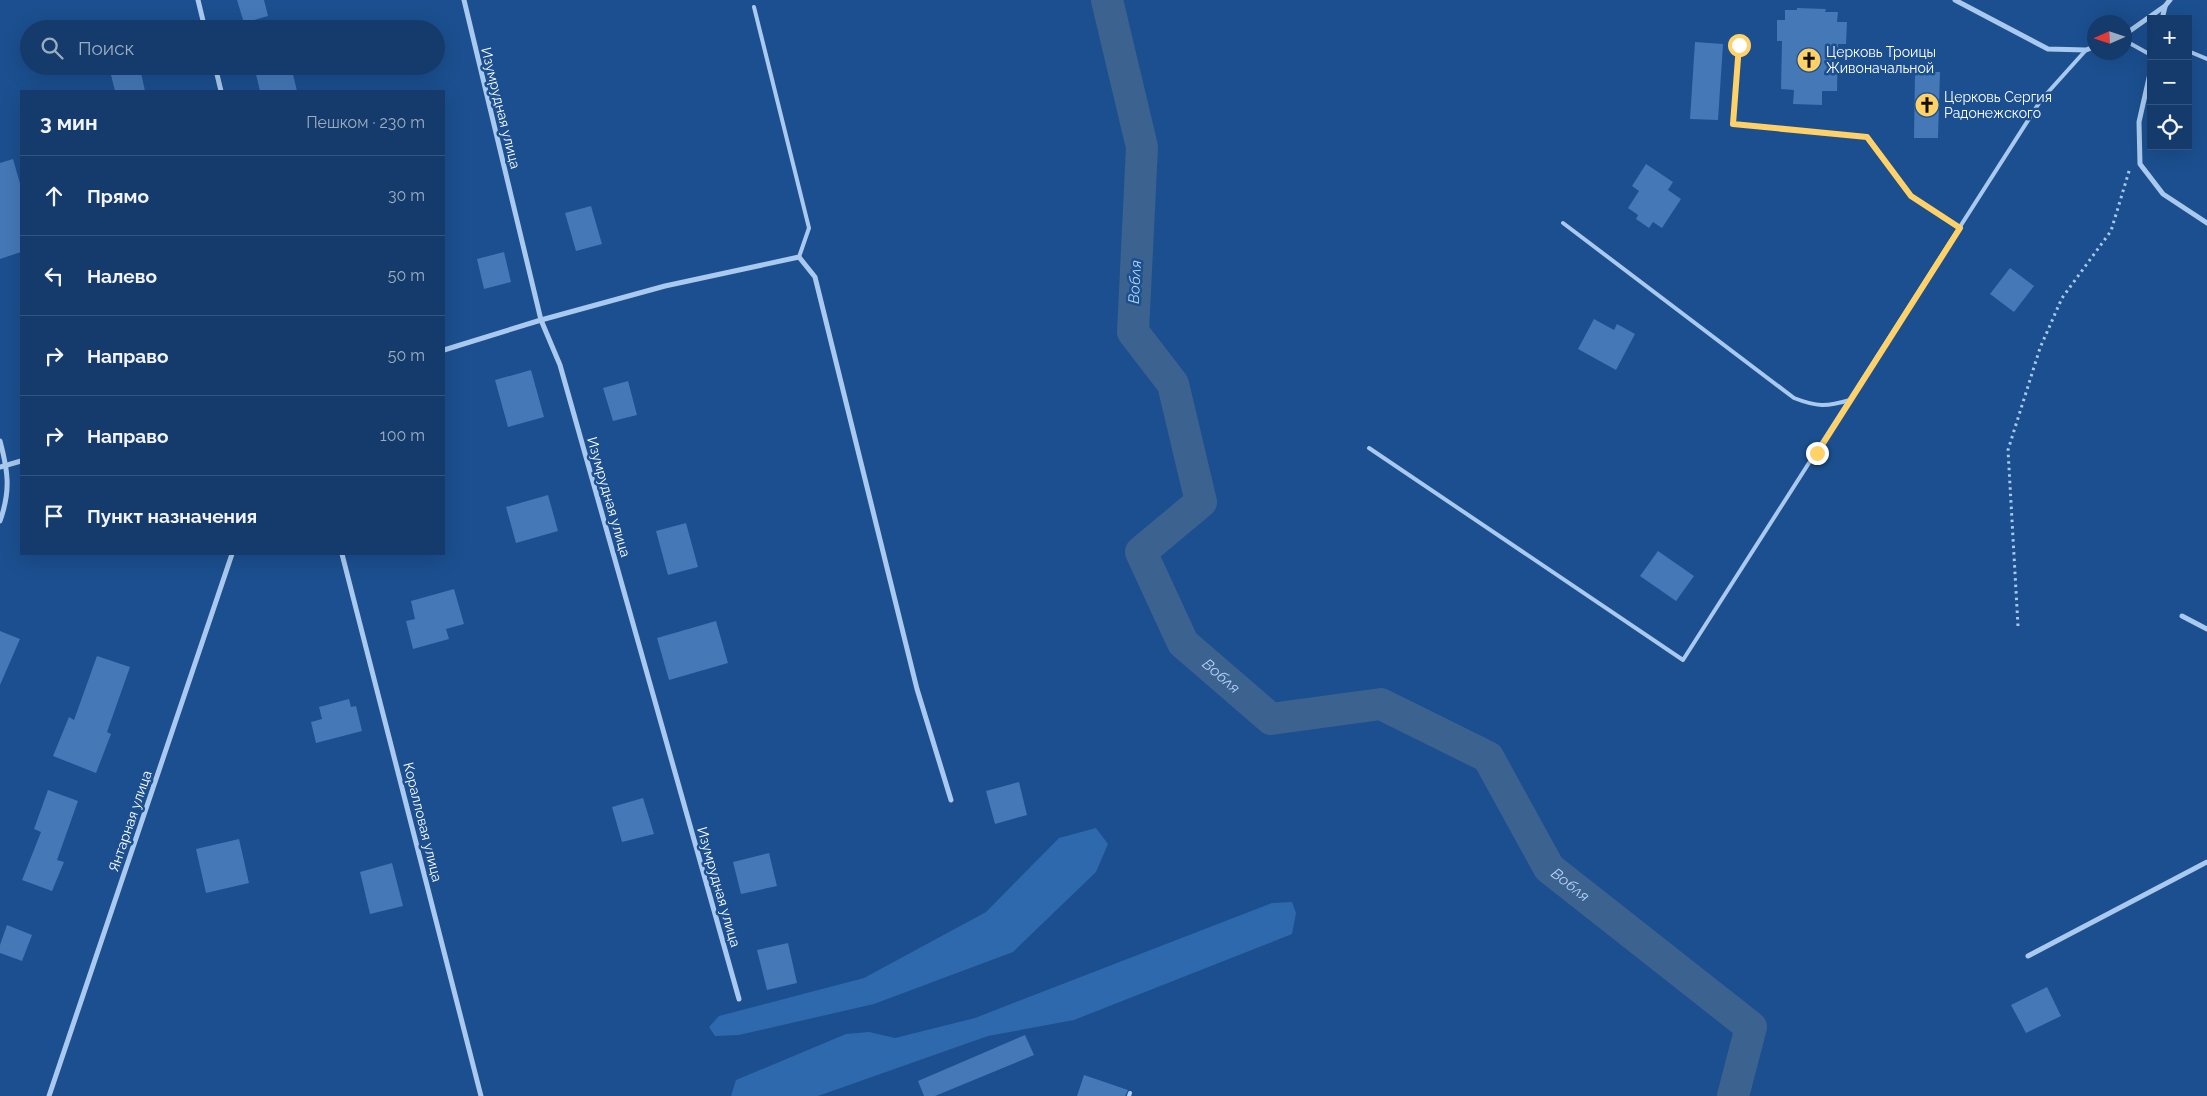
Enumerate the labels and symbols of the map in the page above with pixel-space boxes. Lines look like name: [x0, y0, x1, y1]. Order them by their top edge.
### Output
north arrow: [2087, 15, 2132, 60]
route start: [1728, 34, 1751, 57]
place label: Церковь Троицы Живоначальной: [1826, 44, 1936, 76]
street label: Изумрудная улица: [478, 46, 524, 170]
church icon: Церковь Троицы Живоначальной: [1796, 47, 1822, 73]
place label: Церковь Сергия Радонежского: [1944, 89, 2052, 121]
church icon: Церковь Сергия Радонежского: [1914, 92, 1940, 118]
water label: Вобля: [1125, 260, 1145, 304]
street label: Изумрудная улица: [584, 435, 634, 559]
route end: [1806, 442, 1829, 465]
water label: Вобля: [1199, 655, 1244, 697]
street label: Коралловая улица: [400, 761, 446, 883]
street label: Янтарная улица: [105, 768, 155, 874]
street label: Изумрудная улица: [694, 825, 744, 949]
water label: Вобля: [1548, 864, 1593, 905]

